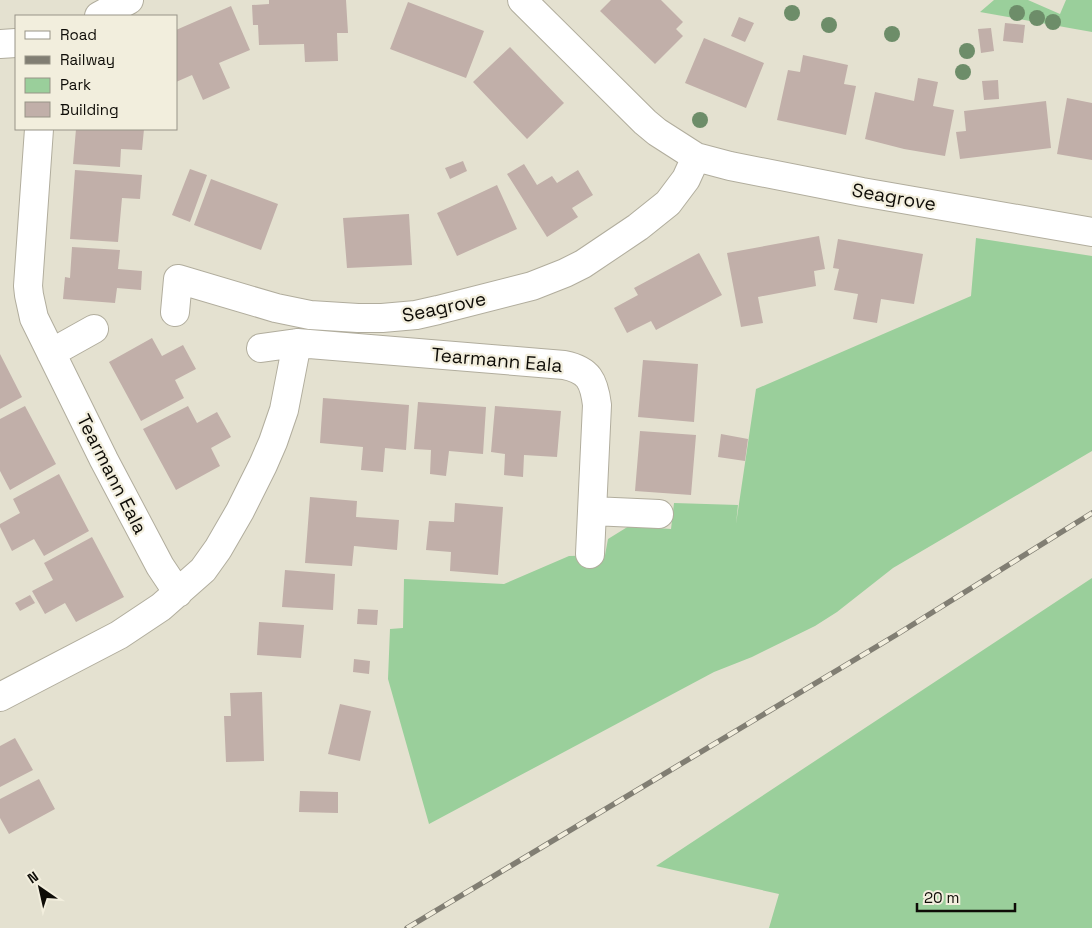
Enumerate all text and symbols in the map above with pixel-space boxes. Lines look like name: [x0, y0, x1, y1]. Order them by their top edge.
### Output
legend: [15, 15, 178, 130]
text: Road: [60, 25, 97, 44]
text: Railway: [60, 50, 115, 69]
text: Park: [60, 75, 91, 94]
text: Building: [60, 100, 119, 119]
street label: Seagrove: [850, 177, 938, 217]
street label: Seagrove: [400, 286, 488, 328]
street label: Tearmann Eala: [431, 342, 564, 378]
street label: Tearmann Eala: [71, 410, 153, 538]
north arrow: [15, 863, 65, 913]
text: N: [24, 867, 42, 887]
scale bar: [917, 880, 1014, 912]
text: 20 m: [924, 888, 959, 907]

